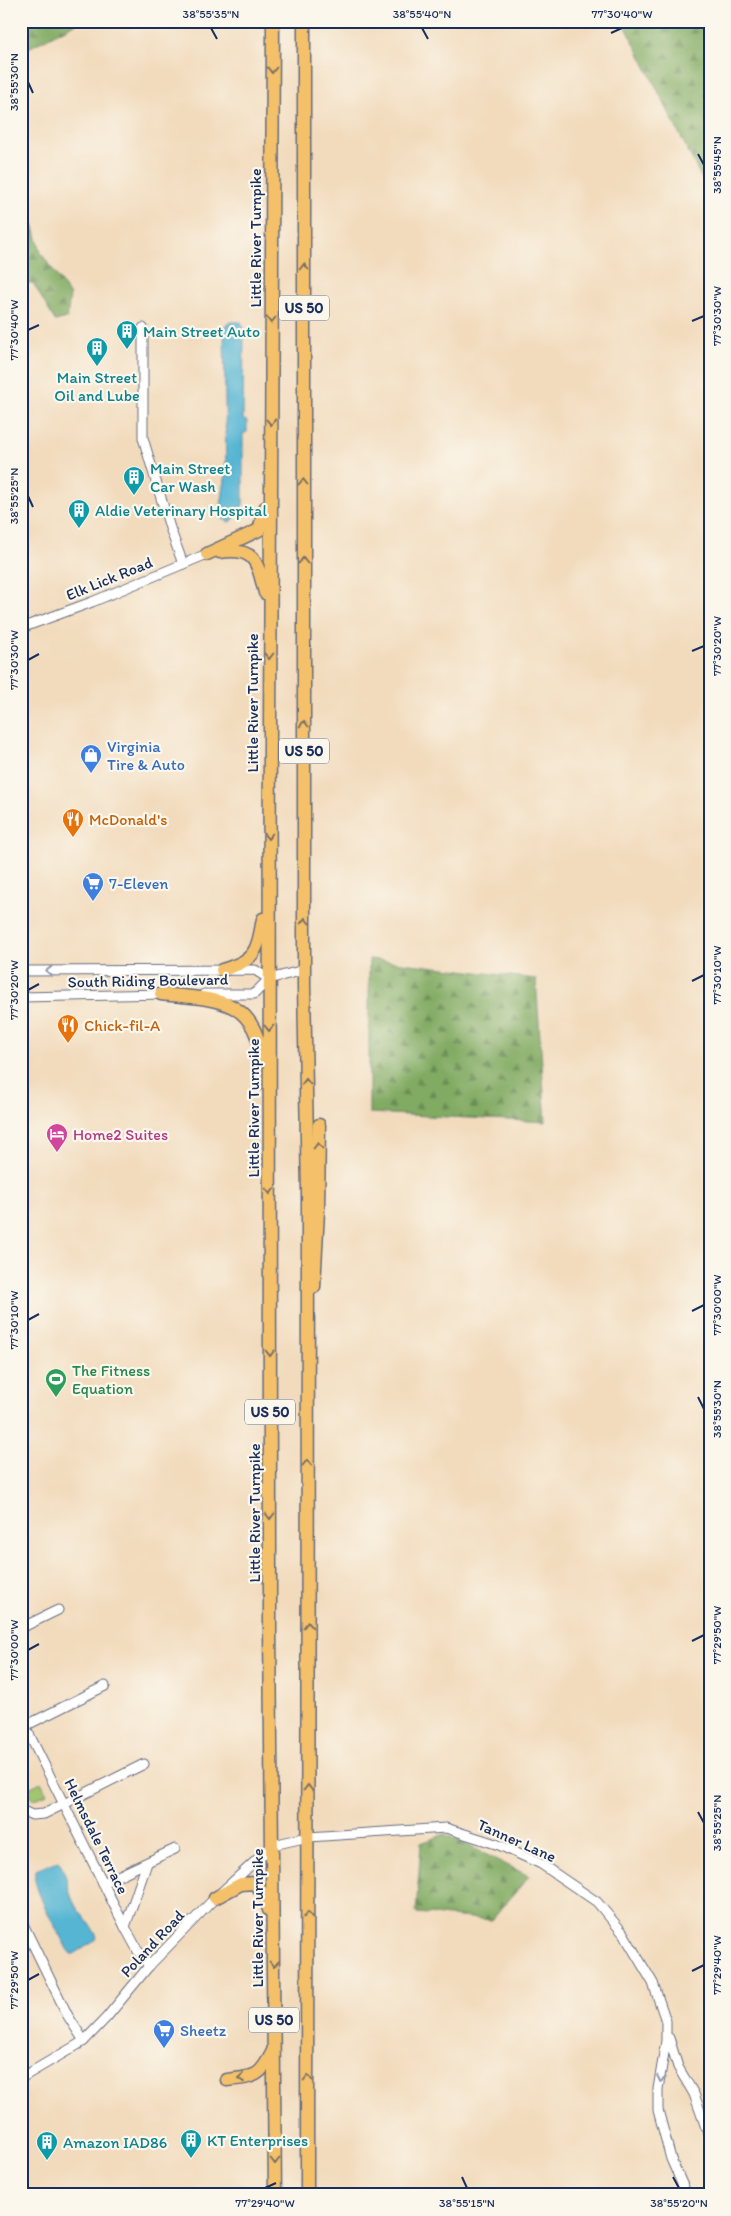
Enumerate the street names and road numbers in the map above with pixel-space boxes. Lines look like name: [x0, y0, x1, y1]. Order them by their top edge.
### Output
street label: Little River Turnpike: [246, 168, 265, 308]
road number: US 50: [279, 296, 329, 320]
street label: Elk Lick Road: [63, 552, 156, 604]
street label: Little River Turnpike: [243, 633, 262, 773]
road number: US 50: [279, 738, 329, 764]
street label: South Riding Boulevard: [67, 970, 229, 991]
street label: Little River Turnpike: [244, 1038, 263, 1178]
road number: US 50: [245, 1400, 295, 1424]
street label: Little River Turnpike: [245, 1443, 264, 1583]
street label: Helmsdale Terrace: [60, 1775, 133, 1897]
street label: Tanner Lane: [475, 1815, 559, 1866]
street label: Little River Turnpike: [248, 1848, 267, 1988]
street label: Poland Road: [116, 1906, 188, 1981]
road number: US 50: [249, 2008, 299, 2032]

